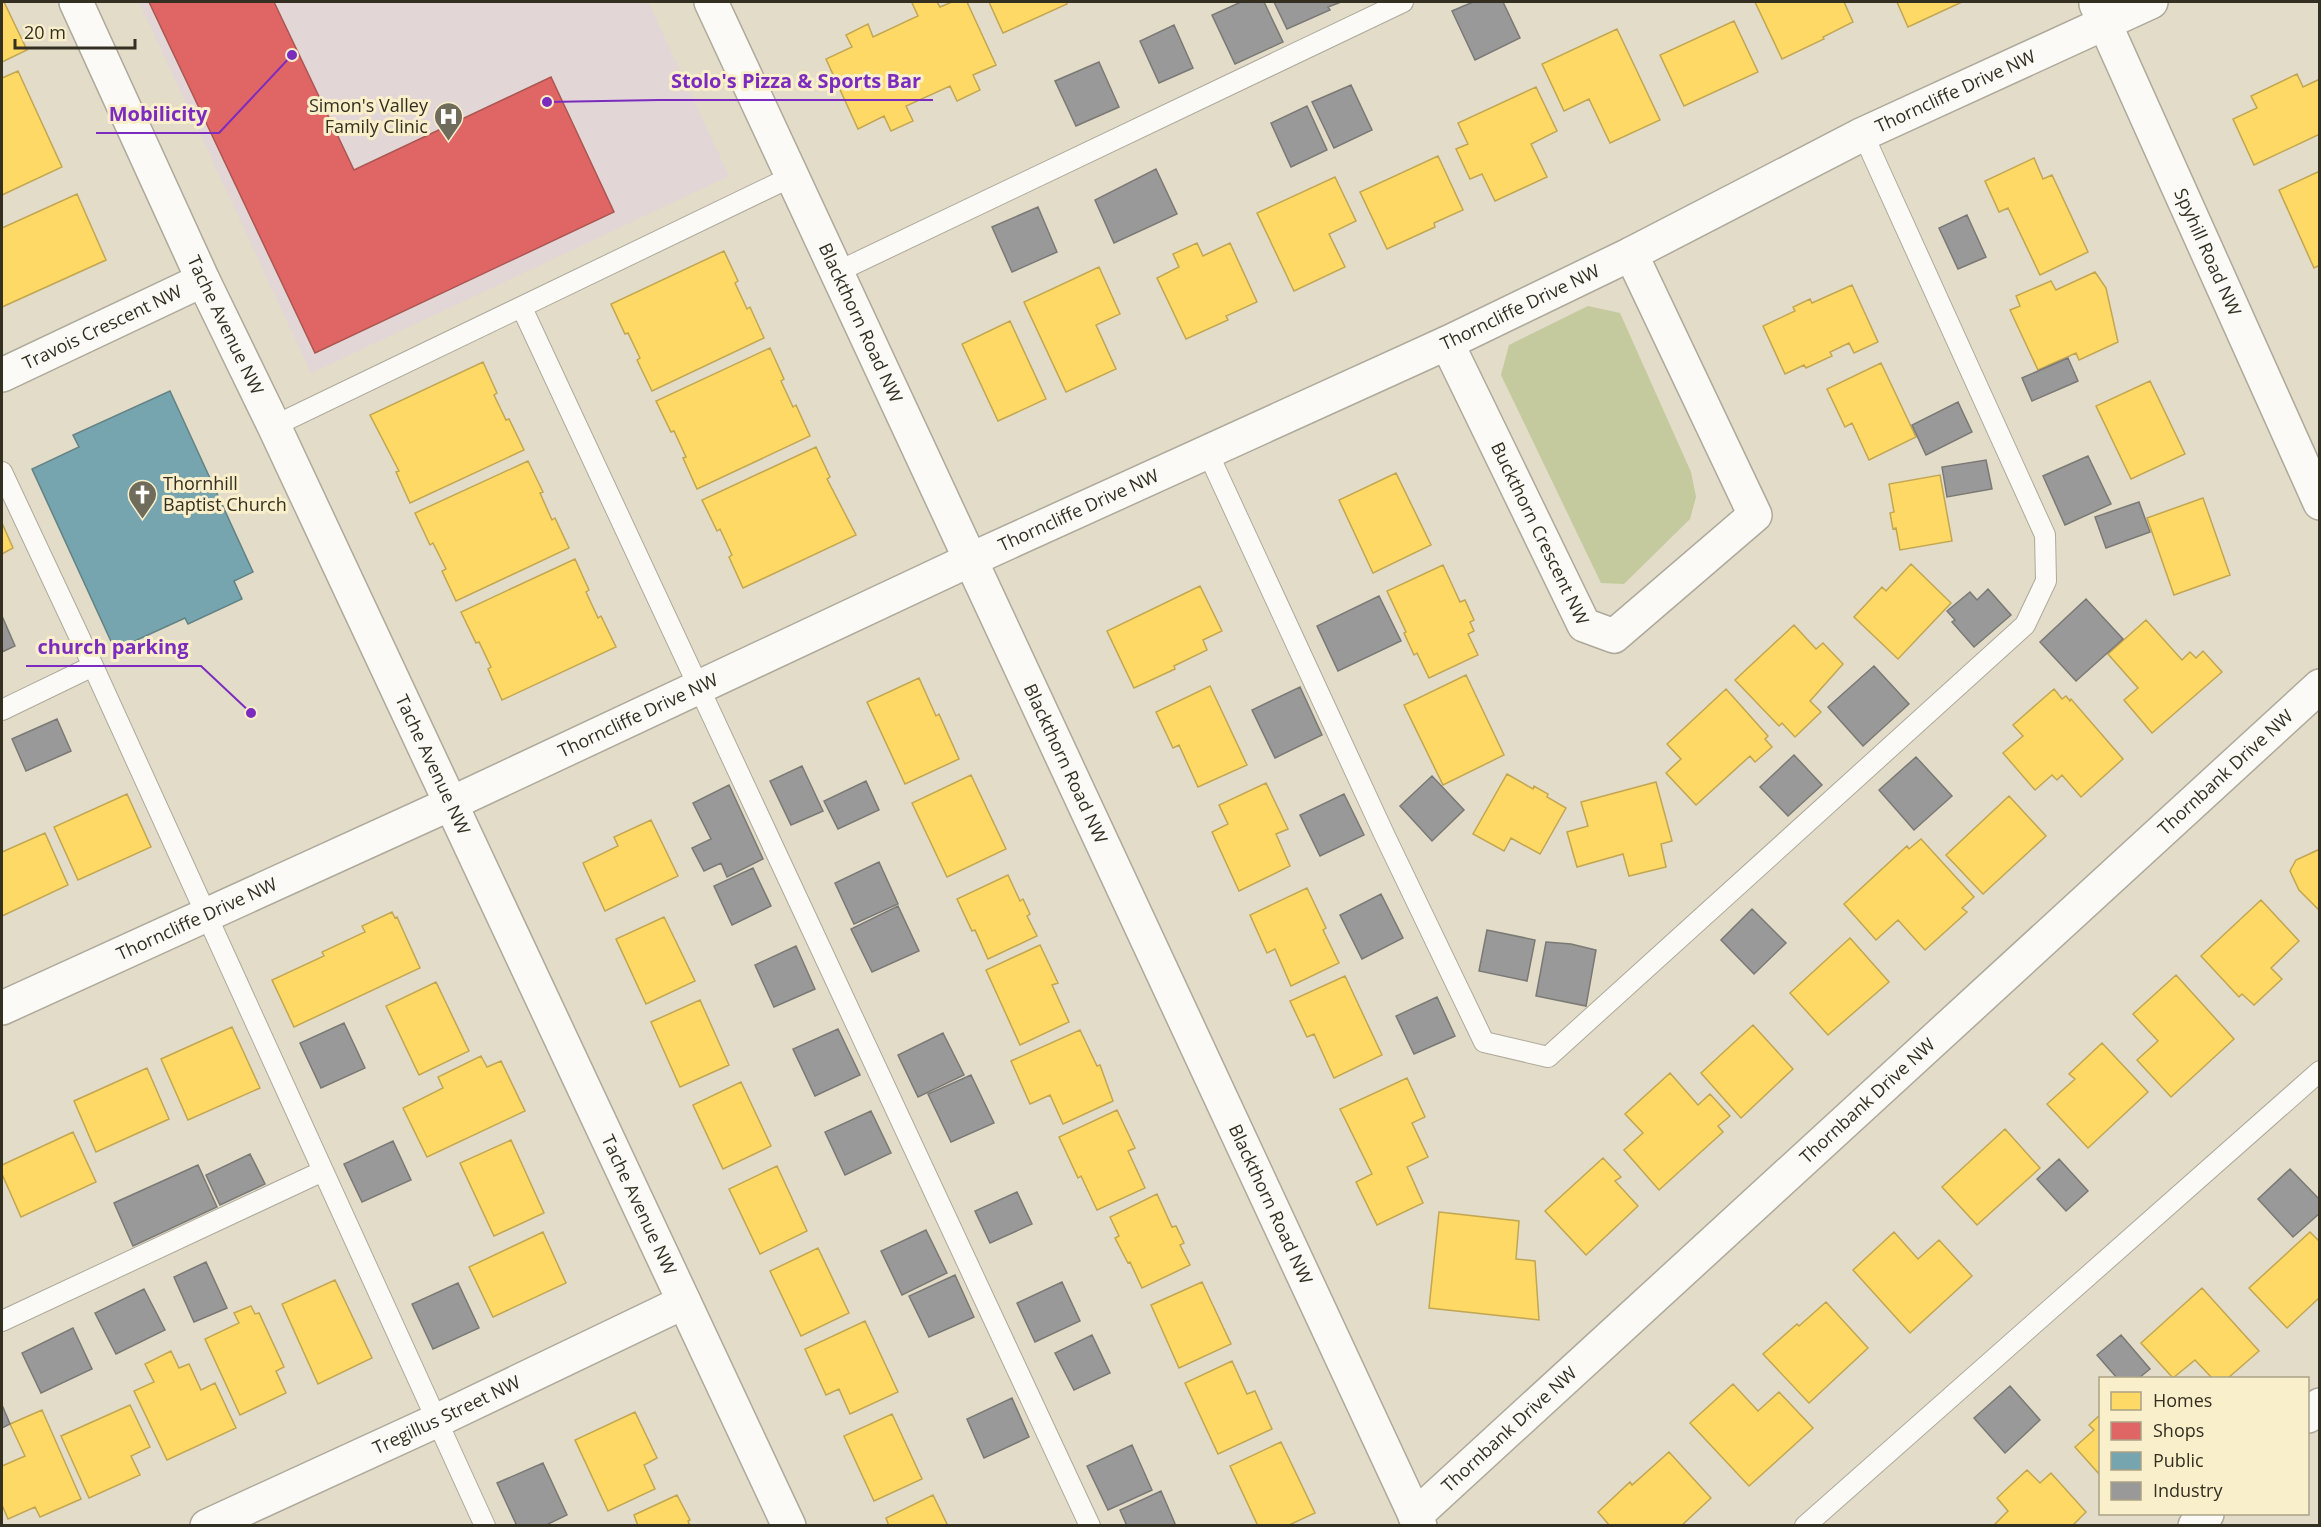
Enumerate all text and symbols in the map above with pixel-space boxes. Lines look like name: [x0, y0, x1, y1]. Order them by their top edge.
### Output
scale bar: [15, 12, 135, 50]
text: 20 m: [24, 20, 66, 44]
street label: Thorncliffe Drive NW: [1871, 43, 2039, 138]
callout: Stolo's Pizza & Sports Bar: [659, 62, 933, 100]
text: Stolo's Pizza & Sports Bar: [671, 67, 921, 94]
place label: Simon's Valley Family Clinic: [309, 93, 429, 138]
callout: Mobilicity: [96, 95, 219, 133]
text: Mobilicity: [109, 100, 208, 127]
hospital icon: Simon's Valley Family Clinic: [433, 100, 465, 142]
street label: Spyhill Road NW: [2169, 184, 2247, 320]
street label: Blackthorn Road NW: [814, 239, 909, 407]
street label: Tache Avenue NW: [182, 251, 270, 399]
street label: Thorncliffe Drive NW: [1437, 258, 1604, 355]
street label: Travois Crescent NW: [18, 279, 186, 375]
street label: Buckthorn Crescent NW: [1486, 438, 1595, 629]
street label: Thorncliffe Drive NW: [994, 463, 1163, 557]
place label: Thornhill Baptist Church: [163, 471, 287, 516]
church icon: Thornhill Baptist Church: [126, 478, 158, 520]
callout: church parking: [26, 628, 201, 666]
text: church parking: [37, 633, 189, 660]
street label: Thorncliffe Drive NW: [554, 667, 722, 763]
street label: Blackthorn Road NW: [1019, 679, 1114, 847]
street label: Tache Avenue NW: [390, 690, 477, 839]
street label: Thornbank Drive NW: [2152, 703, 2298, 840]
street label: Thorncliffe Drive NW: [112, 871, 281, 965]
street label: Thornbank Drive NW: [1794, 1032, 1940, 1168]
street label: Blackthorn Road NW: [1224, 1120, 1319, 1288]
street label: Tache Avenue NW: [596, 1131, 683, 1279]
street label: Thornbank Drive NW: [1436, 1360, 1582, 1497]
street label: Tregillus Street NW: [369, 1369, 524, 1459]
legend: [2099, 1377, 2309, 1515]
text: Homes: [2153, 1388, 2212, 1412]
text: Shops: [2153, 1418, 2204, 1442]
text: Public: [2153, 1448, 2204, 1472]
text: Industry: [2153, 1478, 2223, 1502]

